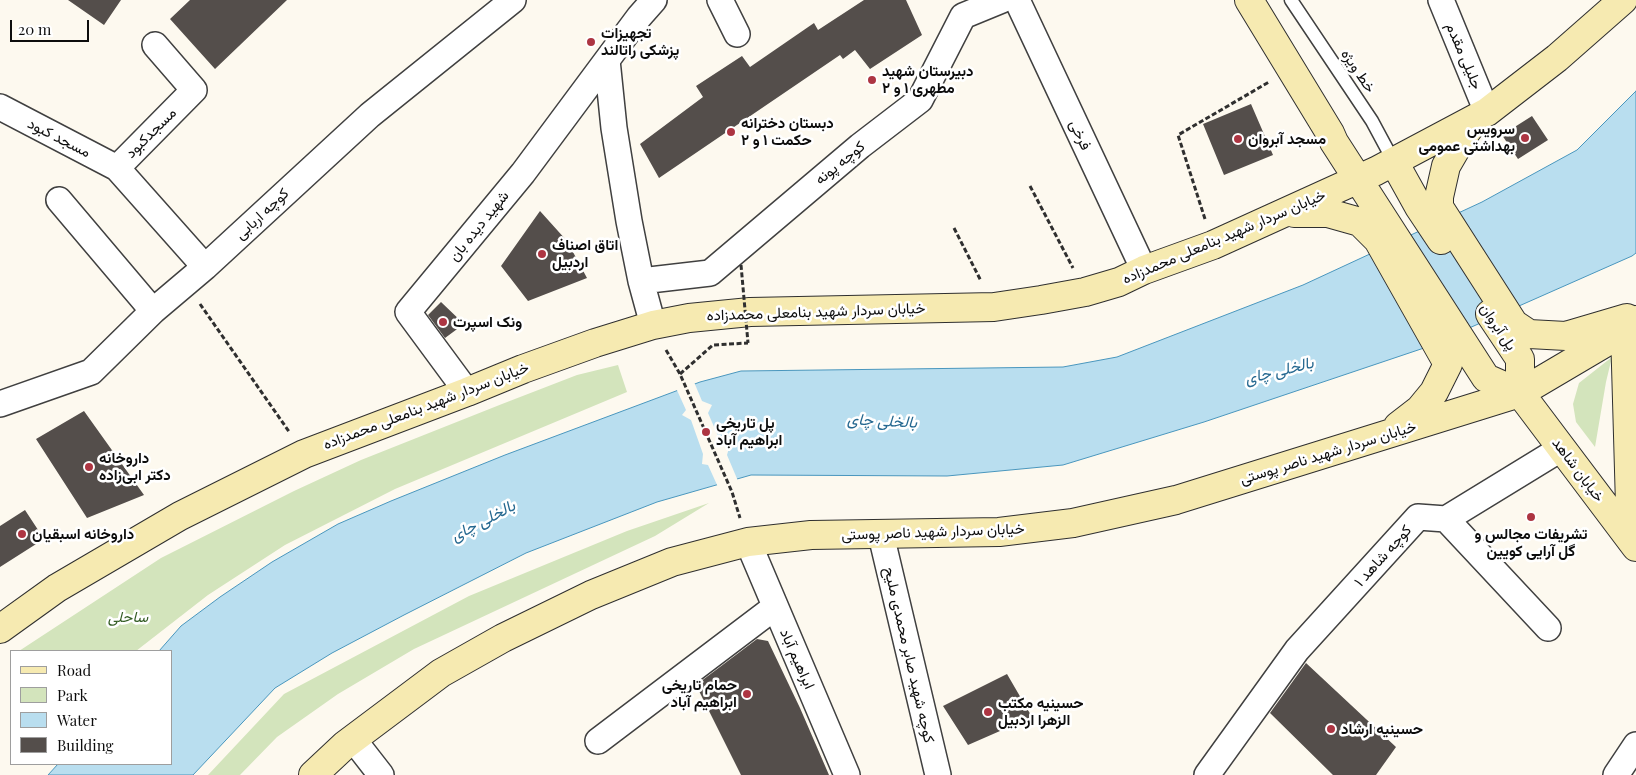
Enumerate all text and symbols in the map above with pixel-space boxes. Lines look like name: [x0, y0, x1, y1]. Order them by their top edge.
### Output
scale bar: [12, 10, 91, 42]
text: 20 m: [18, 19, 51, 39]
street label: جلیلی مقدم: [1442, 20, 1486, 92]
place label: تجهیزات پزشکی راتالند: [601, 24, 679, 59]
marker: تجهیزات پزشکی راتالند: [585, 36, 597, 48]
street label: خط ویژه: [1337, 46, 1379, 96]
place label: دبیرستان شهید مطهری ۱ و ۲: [882, 62, 974, 97]
marker: دبیرستان شهید مطهری ۱ و ۲: [866, 74, 878, 86]
street label: مسجدکبود: [122, 104, 180, 162]
street label: مسجد کبود: [24, 114, 94, 162]
place label: دبستان دخترانه حکمت ۱ و ۲: [741, 114, 834, 149]
street label: فرخی: [1065, 117, 1095, 153]
place label: سرویس بهداشتی عمومی: [1419, 120, 1515, 155]
marker: دبستان دخترانه حکمت ۱ و ۲: [725, 126, 737, 138]
place label: مسجد آبروان: [1248, 130, 1326, 148]
marker: سرویس بهداشتی عمومی: [1519, 132, 1531, 144]
marker: مسجد آبروان: [1232, 133, 1244, 145]
street label: کوچه پونه: [811, 137, 869, 189]
street label: کوچه اربابی: [231, 185, 293, 243]
street label: خیابان سردار شهید بنامعلی محمدزاده: [1120, 186, 1328, 288]
street label: شهید دیده بان: [445, 187, 513, 265]
place label: اتاق اصناف اردبیل: [552, 236, 618, 271]
marker: اتاق اصناف اردبیل: [536, 248, 548, 260]
street label: خیابان سردار شهید بنامعلی محمدزاده: [706, 299, 926, 325]
street label: پل آبروان: [1476, 300, 1520, 354]
place label: ونک اسپرت: [453, 313, 522, 331]
marker: ونک اسپرت: [437, 316, 449, 328]
water label: بالخلی چای: [1243, 353, 1315, 389]
street label: خیابان سردار شهید بنامعلی محمدزاده: [321, 358, 531, 454]
water label: بالخلی چای: [846, 410, 918, 432]
place label: پل تاریخی ابراهیم آباد: [716, 414, 782, 449]
street label: خیابان سردار شهید ناصر پوستی: [1238, 418, 1418, 488]
marker: پل تاریخی ابراهیم آباد: [700, 426, 712, 438]
street label: خیابان شاهد: [1548, 434, 1608, 506]
place label: داروخانه دکتر ابی‌زاده: [99, 449, 171, 484]
marker: داروخانه دکتر ابی‌زاده: [83, 461, 95, 473]
water label: بالخلی چای: [448, 496, 518, 546]
marker: تشریفات مجالس و گل آرایی کویین: [1525, 511, 1537, 523]
street label: خیابان سردار شهید ناصر پوستی: [841, 520, 1025, 544]
street label: کوچه شاهد ۱: [1351, 521, 1415, 591]
place label: داروخانه اسبقیان: [32, 525, 134, 543]
place label: تشریفات مجالس و گل آرایی کویین: [1475, 525, 1587, 560]
marker: داروخانه اسبقیان: [16, 528, 28, 540]
street label: کوچه شهید صابر محمدی ملیح: [880, 565, 938, 745]
park label: ساحلی: [108, 608, 148, 626]
street label: ابراهیم آباد: [776, 626, 818, 692]
legend: [10, 650, 172, 765]
text: Road: [57, 660, 91, 680]
place label: حمام تاریخی ابراهیم آباد: [662, 676, 737, 711]
text: Park: [57, 685, 88, 705]
marker: حمام تاریخی ابراهیم آباد: [741, 688, 753, 700]
place label: حسینیه مکتب الزهرا اردبیل: [998, 694, 1084, 729]
marker: حسینیه مکتب الزهرا اردبیل: [982, 706, 994, 718]
text: Water: [57, 710, 97, 730]
place label: حسینیه ارشاد: [1341, 720, 1423, 738]
marker: حسینیه ارشاد: [1325, 723, 1337, 735]
text: Building: [57, 735, 113, 755]

